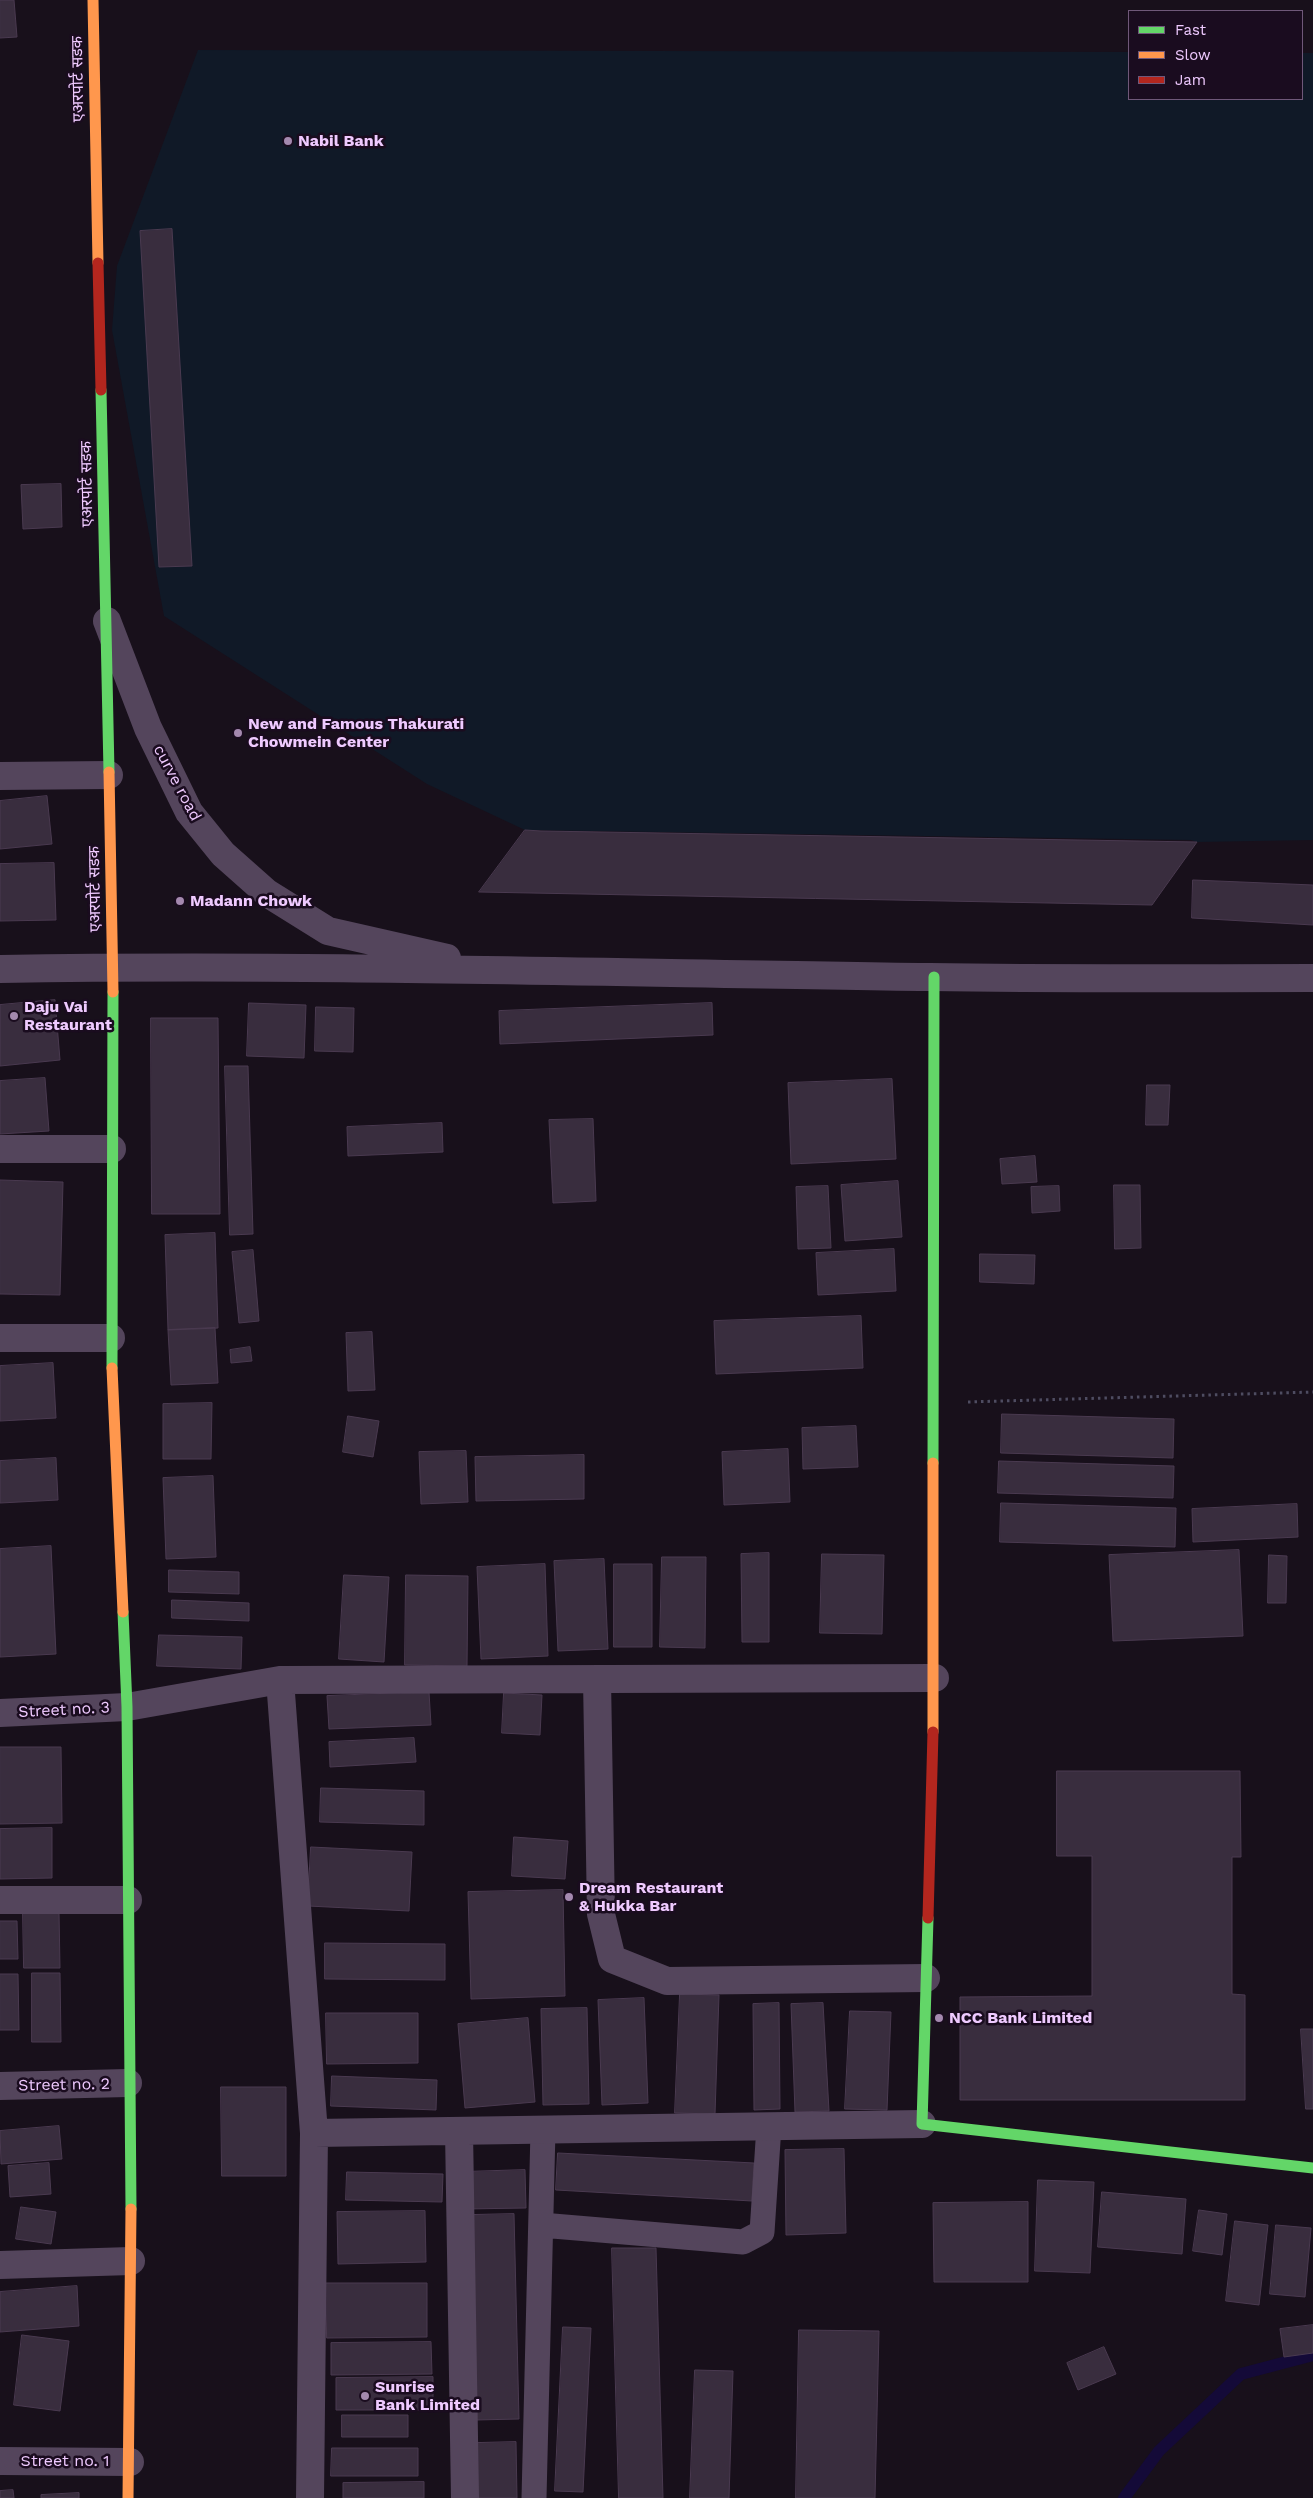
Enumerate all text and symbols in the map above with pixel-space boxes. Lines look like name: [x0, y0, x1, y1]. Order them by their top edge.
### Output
legend: [1128, 10, 1303, 100]
text: Fast: [1175, 21, 1206, 39]
street label: एअरपोर्ट सडक: [68, 36, 88, 122]
text: Slow: [1175, 46, 1211, 64]
text: Jam: [1175, 71, 1206, 89]
place label: Nabil Bank: [298, 131, 384, 151]
marker: Nabil Bank: [282, 135, 294, 147]
street label: एअरपोर्ट सडक: [77, 441, 97, 527]
place label: New and Famous Thakurati Chowmein Center: [248, 714, 464, 752]
marker: New and Famous Thakurati Chowmein Center: [232, 727, 244, 739]
street label: curve road: [149, 742, 205, 824]
street label: एअरपोर्ट सडक: [85, 846, 105, 932]
place label: Madann Chowk: [190, 891, 312, 911]
marker: Madann Chowk: [174, 895, 186, 907]
place label: Daju Vai Restaurant: [24, 997, 112, 1035]
marker: Daju Vai Restaurant: [8, 1010, 20, 1022]
street label: Street no. 3: [18, 1698, 110, 1722]
place label: Dream Restaurant & Hukka Bar: [579, 1878, 723, 1916]
marker: Dream Restaurant & Hukka Bar: [563, 1891, 575, 1903]
place label: NCC Bank Limited: [949, 2008, 1092, 2028]
marker: NCC Bank Limited: [933, 2012, 945, 2024]
street label: Street no. 2: [18, 2075, 110, 2095]
place label: Sunrise Bank Limited: [375, 2377, 480, 2415]
marker: Sunrise Bank Limited: [359, 2390, 371, 2402]
street label: Street no. 1: [21, 2451, 109, 2471]

